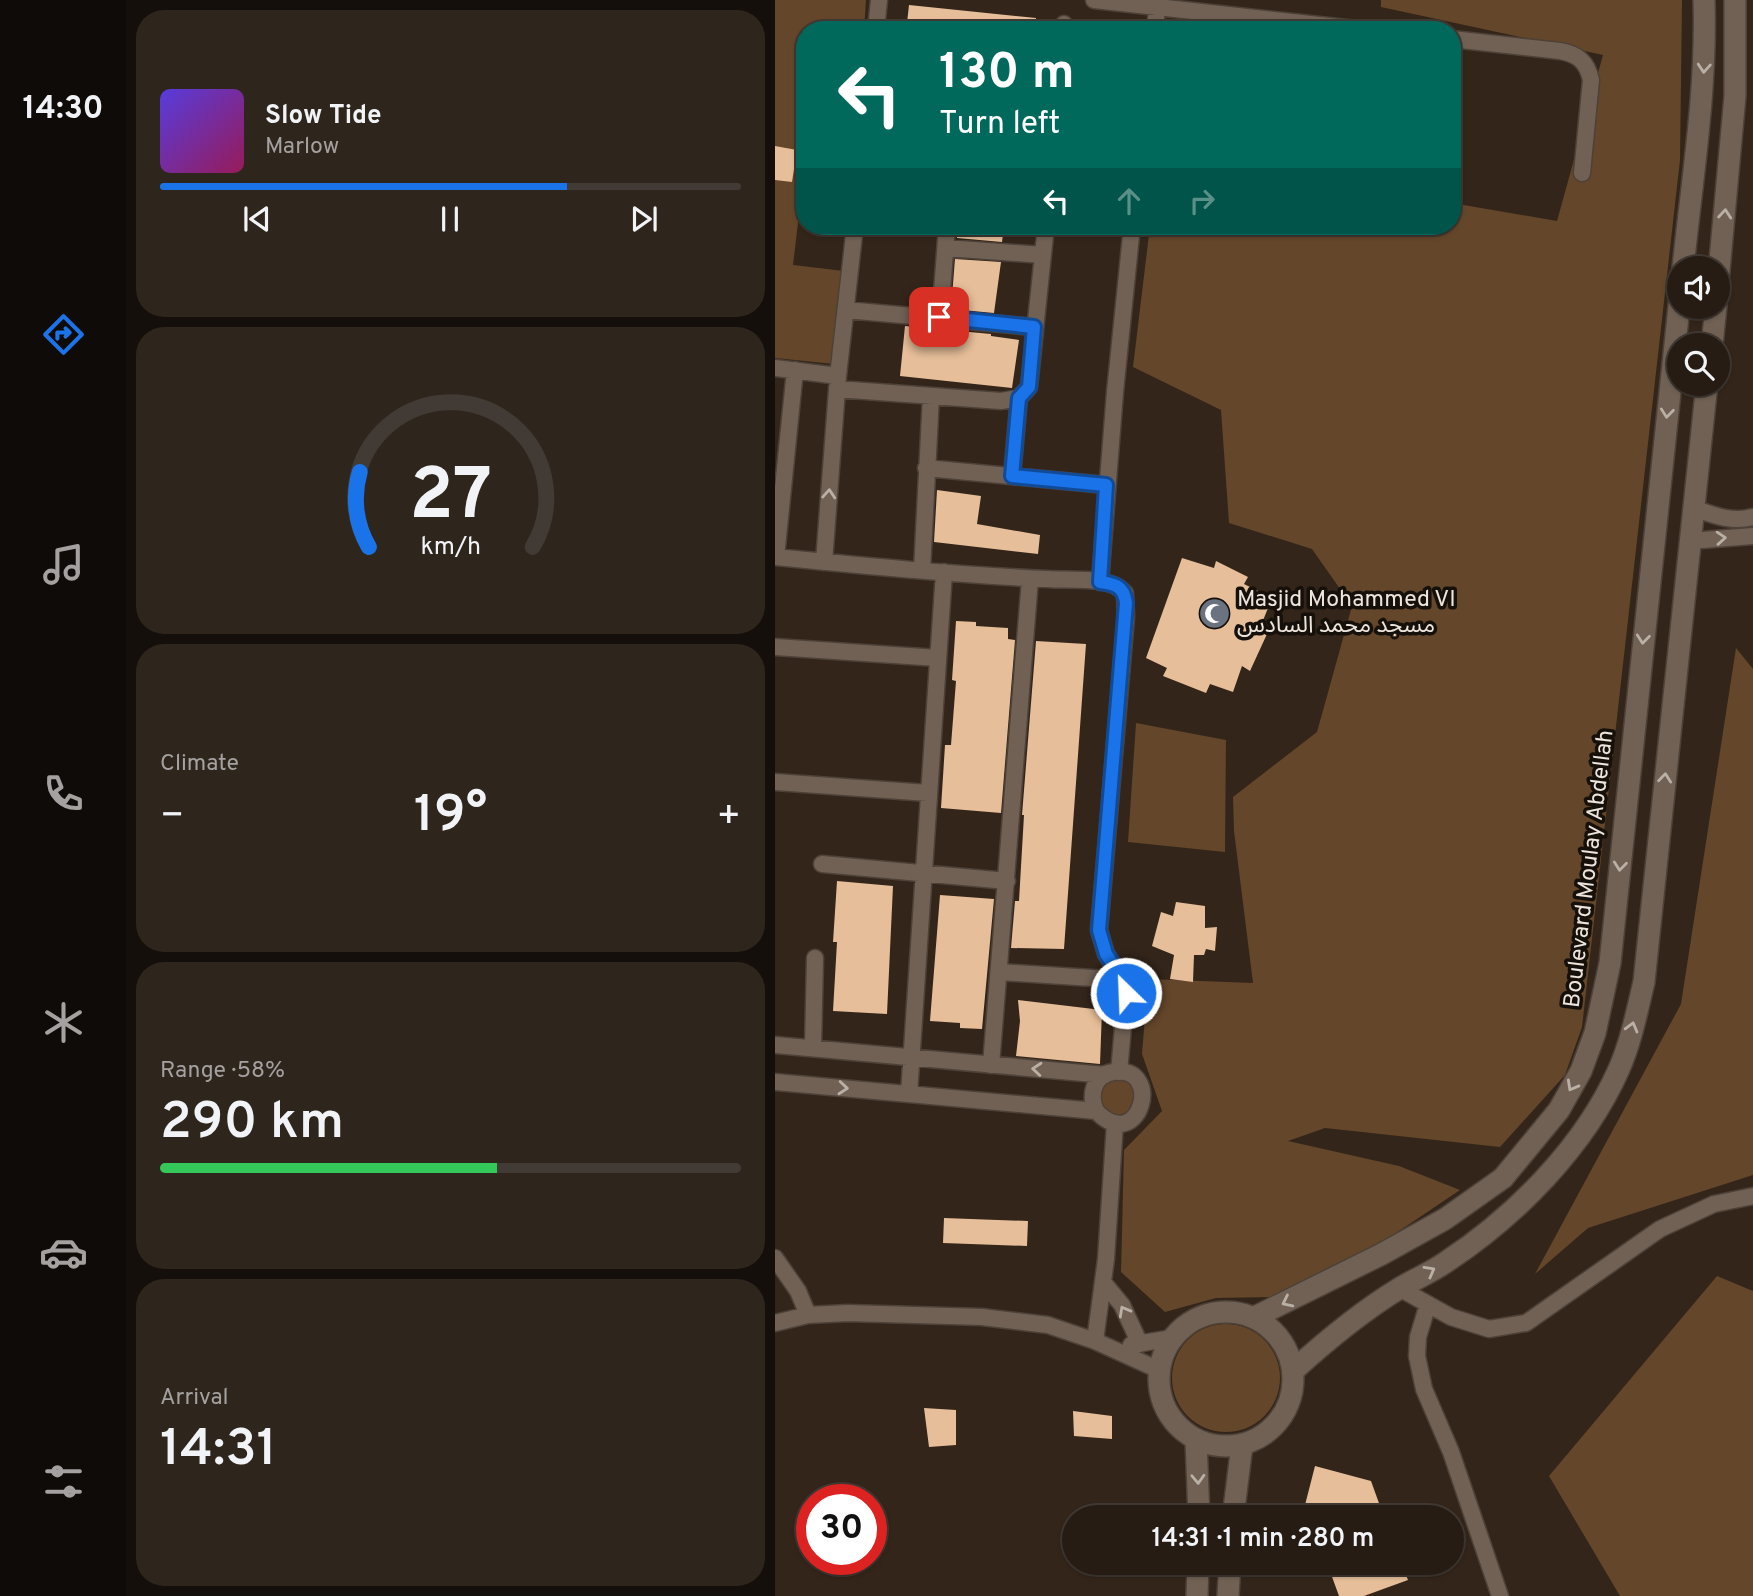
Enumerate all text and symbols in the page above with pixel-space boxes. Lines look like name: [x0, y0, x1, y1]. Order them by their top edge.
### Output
text: 130 m: [939, 44, 1075, 106]
icon: left: [824, 49, 915, 140]
one-way arrow: [1697, 63, 1712, 74]
text: 14:30: [23, 90, 103, 130]
text: Slow Tide: [265, 100, 382, 133]
text: Turn left: [939, 105, 1060, 145]
text: Marlow: [265, 133, 339, 162]
icon: left: [1037, 182, 1075, 220]
icon: ahead: [1110, 182, 1148, 220]
icon: right: [1183, 182, 1221, 220]
icon: previous: [238, 200, 276, 238]
icon: pause: [431, 200, 469, 238]
icon: next: [625, 200, 663, 238]
one-way arrow: [1717, 209, 1732, 220]
map controls: [1667, 256, 1730, 396]
button: sound: [1667, 256, 1730, 319]
pin: [909, 287, 969, 347]
icon: arrive: [920, 298, 958, 336]
icon: directions: [39, 310, 88, 359]
button: search: [1667, 333, 1730, 396]
one-way arrow: [1660, 408, 1675, 419]
text: 27: [409, 453, 492, 545]
one-way arrow: [821, 488, 836, 499]
one-way arrow: [1716, 531, 1727, 546]
text: km/h: [420, 532, 481, 564]
icon: music: [39, 540, 88, 589]
place label: Masjid Mohammed VI مسجد محمد السادس: [1237, 586, 1456, 641]
mosque icon: Masjid Mohammed VI مسجد محمد السادس: [1197, 596, 1231, 630]
one-way arrow: [1636, 634, 1651, 645]
street label: Boulevard Moulay Abdellah: [1559, 728, 1621, 1010]
text: Climate: [160, 750, 239, 779]
icon: phone: [39, 769, 88, 818]
one-way arrow: [1657, 772, 1672, 783]
text: 19°: [414, 784, 487, 850]
text: −: [160, 793, 185, 842]
text: +: [716, 793, 741, 842]
one-way arrow: [1612, 860, 1627, 872]
position arrow: [1089, 956, 1163, 1030]
icon: climate: [39, 998, 88, 1047]
one-way arrow: [1624, 1021, 1638, 1033]
text: Range · 58%: [160, 1057, 285, 1086]
one-way arrow: [1031, 1062, 1042, 1077]
one-way arrow: [1567, 1079, 1580, 1092]
one-way arrow: [838, 1080, 849, 1095]
text: 290 km: [160, 1091, 344, 1157]
icon: car: [39, 1228, 88, 1277]
one-way arrow: [1422, 1266, 1435, 1279]
one-way arrow: [1282, 1293, 1294, 1307]
one-way arrow: [1119, 1306, 1132, 1319]
text: Arrival: [160, 1384, 229, 1413]
text: 14:31: [160, 1418, 277, 1484]
icon: filters: [39, 1457, 88, 1506]
one-way arrow: [1190, 1473, 1205, 1484]
speed limit sign: 30: [796, 1484, 887, 1575]
text: 14:31 · 1 min · 280 m: [1152, 1523, 1374, 1556]

